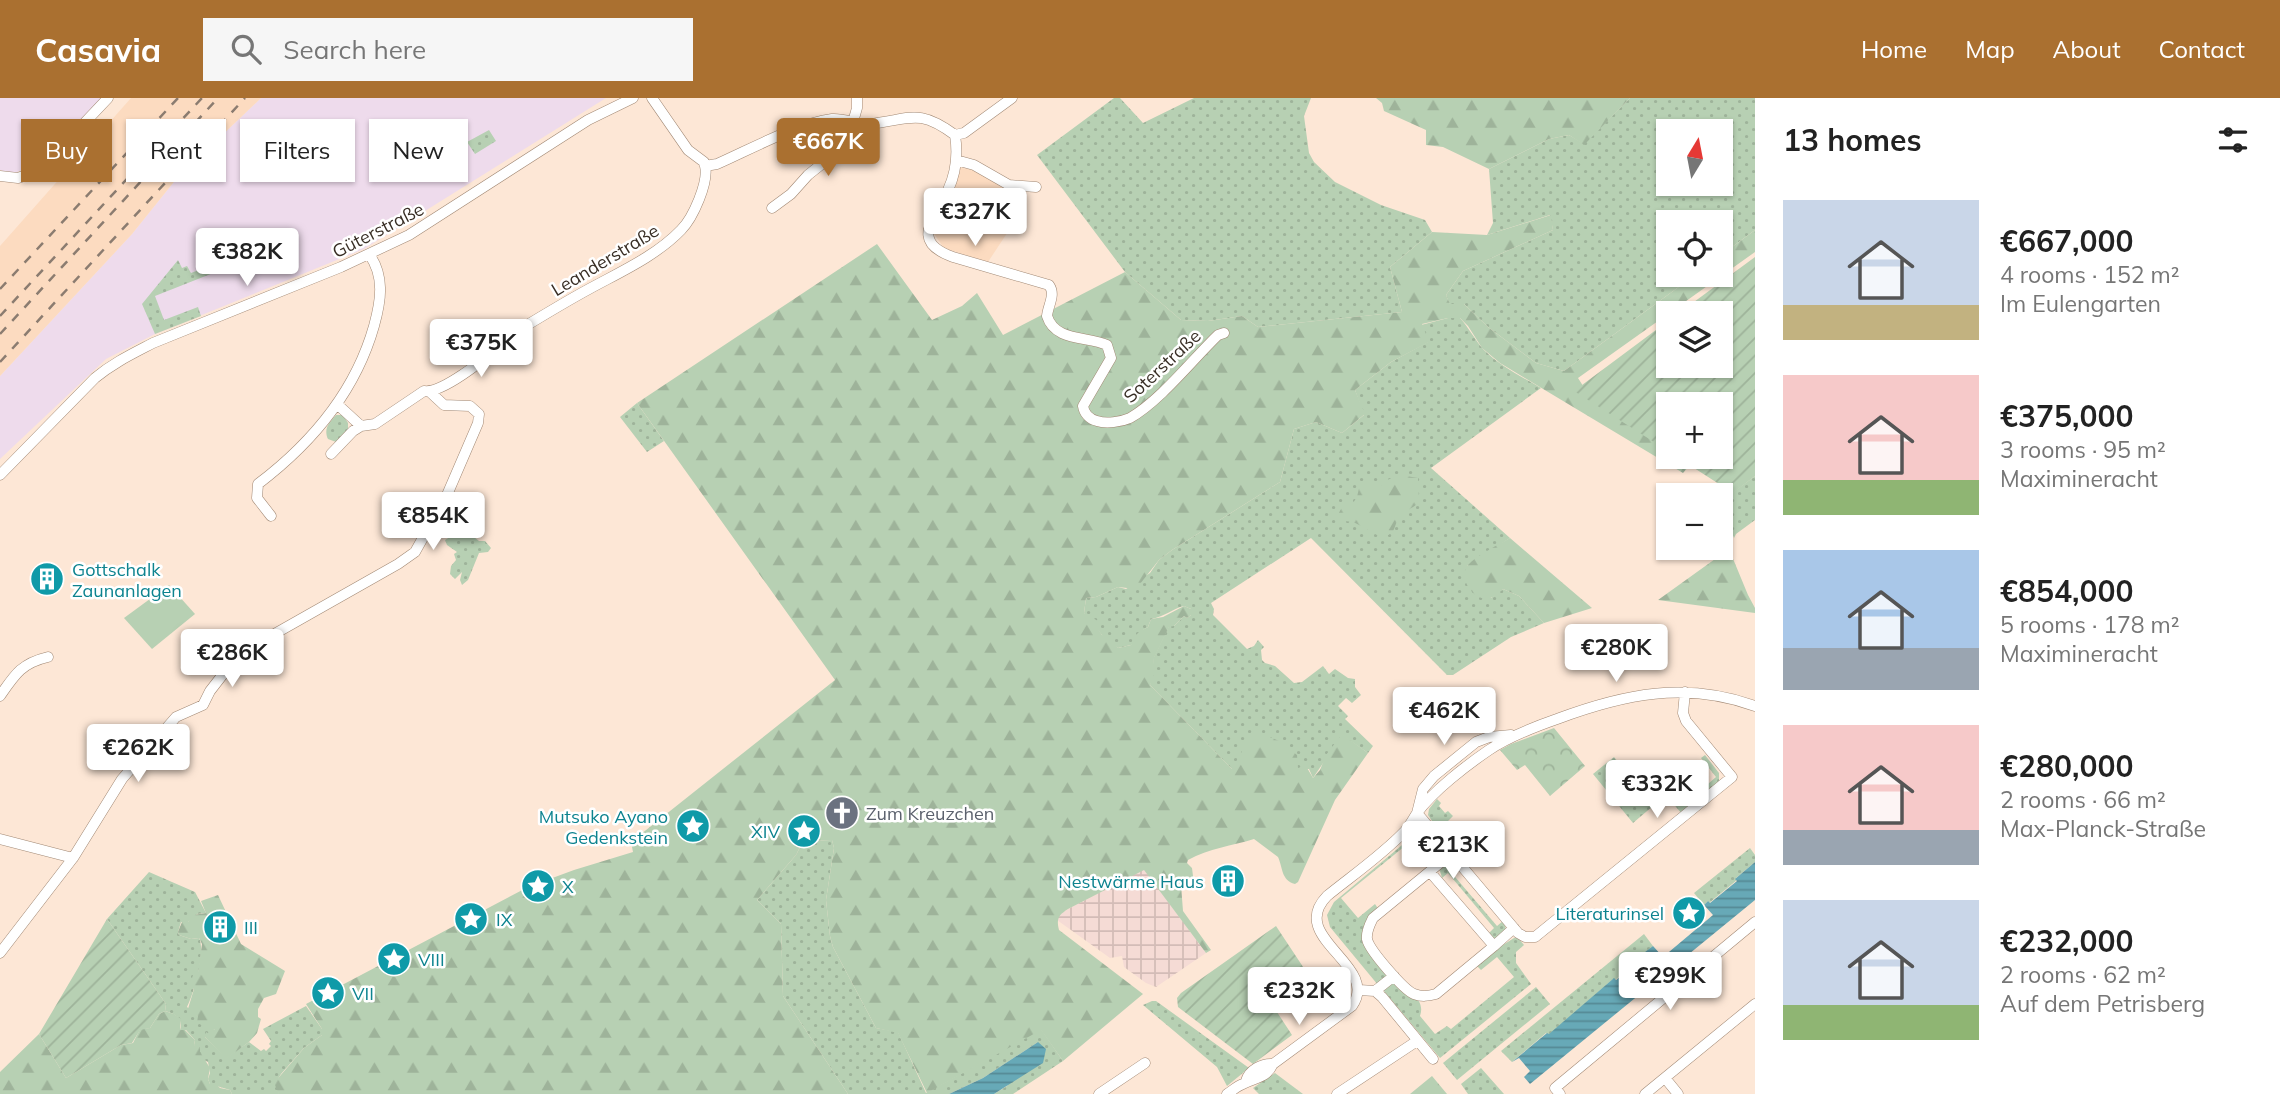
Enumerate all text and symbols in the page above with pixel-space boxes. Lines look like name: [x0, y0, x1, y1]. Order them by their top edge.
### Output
search box: [203, 18, 693, 81]
text: Casavia: [35, 29, 161, 70]
icon: search: [227, 30, 265, 68]
text: Search here: [283, 33, 426, 66]
text: Home: [1861, 34, 1927, 64]
text: Map: [1965, 34, 2015, 64]
text: About: [2053, 34, 2121, 64]
text: Contact: [2159, 34, 2245, 64]
pin: €667K: [779, 118, 877, 178]
chip: Buy: [21, 119, 112, 182]
chip: Rent: [126, 119, 226, 182]
chip: Filters: [240, 119, 355, 182]
chip: New: [369, 119, 468, 182]
north arrow: [1656, 119, 1732, 196]
map controls: [1656, 119, 1733, 560]
text: 13 homes: [1783, 121, 1922, 159]
icon: filters: [2214, 121, 2252, 159]
text: €667K: [793, 126, 863, 155]
pin: €327K: [926, 188, 1024, 248]
text: €327K: [940, 196, 1010, 225]
street label: Güterstraße: [328, 197, 428, 263]
button: locate: [1656, 210, 1733, 287]
street label: Leanderstraße: [547, 219, 663, 301]
text: €667,000: [2000, 222, 2133, 260]
pin: €382K: [198, 228, 296, 288]
icon: home: [1839, 228, 1923, 312]
text: €382K: [212, 236, 282, 265]
text: 4 rooms · 152 m²: [2000, 260, 2180, 289]
text: Im Eulengarten: [2000, 289, 2161, 318]
button: layers: [1656, 301, 1733, 378]
pin: €375K: [432, 320, 530, 379]
street label: Soterstraße: [1119, 324, 1205, 408]
text: €375K: [446, 327, 516, 356]
button: +: [1656, 392, 1733, 469]
text: €375,000: [2000, 397, 2133, 435]
icon: home: [1839, 403, 1923, 487]
text: 3 rooms · 95 m²: [2000, 435, 2166, 464]
text: Maximineracht: [2000, 464, 2158, 493]
button: −: [1656, 483, 1733, 560]
pin: €854K: [384, 492, 482, 552]
text: €854K: [398, 500, 468, 529]
place label: Gottschalk Zaunanlagen: [72, 558, 182, 602]
building icon: Gottschalk Zaunanlagen: [28, 560, 66, 598]
text: €854,000: [2000, 572, 2133, 610]
icon: home: [1839, 578, 1923, 662]
text: 5 rooms · 178 m²: [2000, 610, 2180, 639]
pin: €280K: [1567, 624, 1665, 684]
pin: €286K: [183, 630, 281, 689]
text: €280K: [1581, 632, 1651, 661]
text: €286K: [197, 637, 267, 666]
text: Maximineracht: [2000, 639, 2158, 668]
pin: €462K: [1395, 688, 1493, 747]
text: €462K: [1409, 695, 1479, 724]
pin: €262K: [89, 724, 187, 784]
text: €262K: [103, 732, 173, 761]
text: €280,000: [2000, 747, 2133, 785]
icon: home: [1839, 753, 1923, 837]
pin: €332K: [1608, 760, 1706, 820]
text: €332K: [1622, 768, 1692, 797]
text: 2 rooms · 66 m²: [2000, 785, 2166, 814]
church icon: Zum Kreuzchen: [823, 794, 861, 832]
place label: Zum Kreuzchen: [866, 802, 994, 825]
place label: Mutsuko Ayano Gedenkstein: [539, 805, 668, 849]
place icon: Mutsuko Ayano Gedenkstein: [674, 807, 712, 845]
place icon: XIV: [785, 812, 823, 850]
text: Max-Planck-Straße: [2000, 814, 2206, 843]
place label: XIV: [751, 820, 780, 843]
pin: €213K: [1404, 822, 1502, 881]
text: €213K: [1418, 829, 1488, 858]
building icon: Nestwärme Haus: [1209, 862, 1247, 900]
place icon: X: [519, 867, 557, 905]
place label: Nestwärme Haus: [1058, 870, 1204, 893]
place label: X: [562, 875, 574, 898]
place icon: Literaturinsel: [1670, 894, 1708, 932]
place icon: IX: [452, 900, 490, 938]
place label: Literaturinsel: [1556, 902, 1664, 925]
building icon: III: [201, 908, 239, 946]
place label: IX: [496, 908, 513, 931]
place label: III: [244, 916, 258, 939]
text: €232,000: [2000, 922, 2133, 960]
icon: home: [1839, 928, 1923, 1012]
place icon: VIII: [375, 940, 413, 978]
place label: VIII: [418, 948, 445, 971]
pin: €299K: [1621, 953, 1719, 1012]
text: €299K: [1635, 960, 1705, 989]
text: 2 rooms · 62 m²: [2000, 960, 2166, 989]
pin: €232K: [1250, 968, 1348, 1027]
place icon: VII: [309, 974, 347, 1012]
text: €232K: [1264, 975, 1334, 1004]
place label: VII: [352, 982, 374, 1005]
text: Auf dem Petrisberg: [2000, 989, 2205, 1018]

